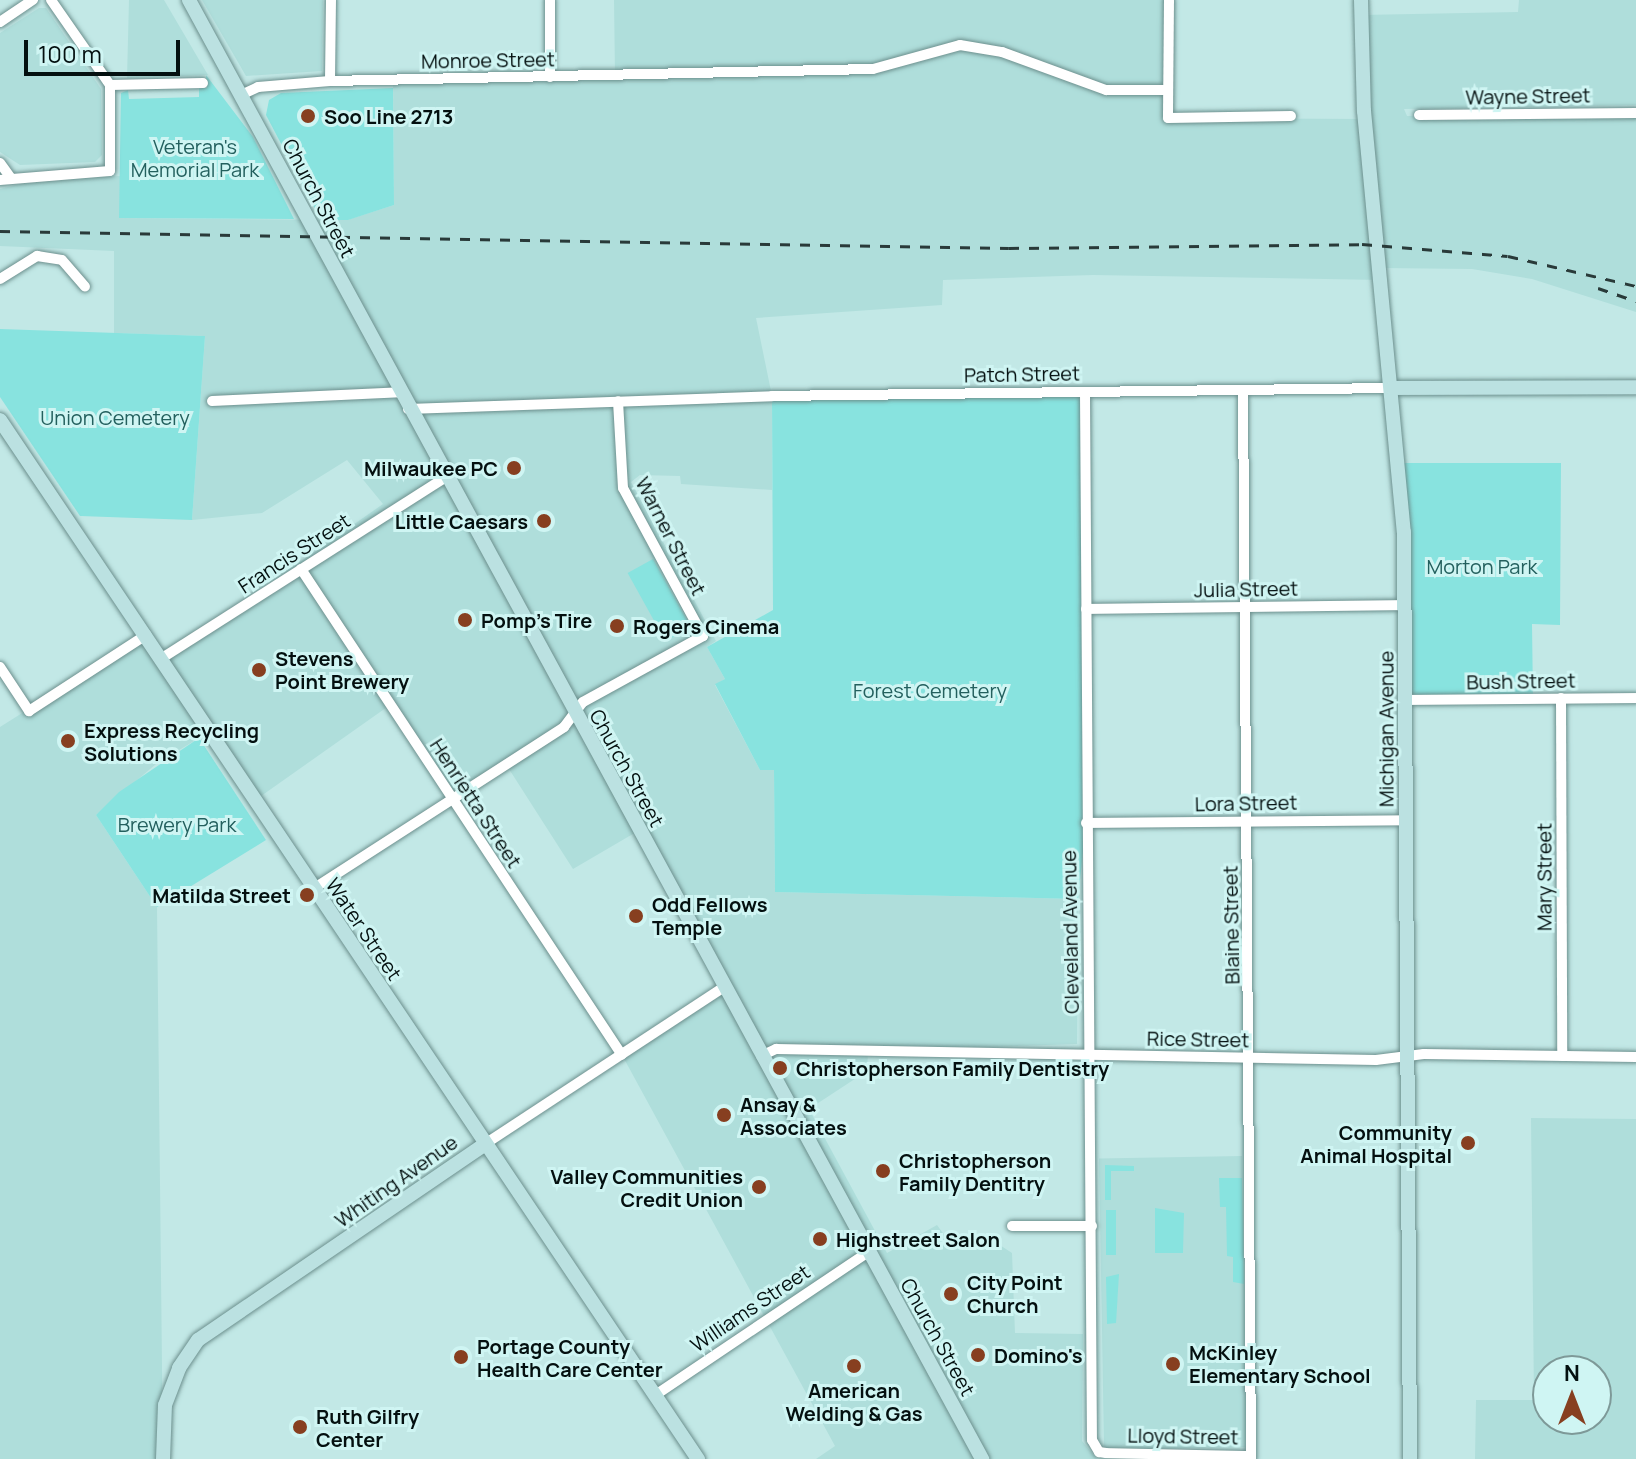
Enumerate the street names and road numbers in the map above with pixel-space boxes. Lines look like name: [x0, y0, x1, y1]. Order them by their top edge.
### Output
street label: Monroe Street: [421, 47, 555, 73]
street label: Wayne Street: [1465, 83, 1591, 109]
street label: Church Street: [278, 135, 360, 261]
street label: Patch Street: [964, 361, 1080, 387]
street label: Warner Street: [631, 473, 711, 599]
street label: Francis Street: [234, 508, 354, 598]
street label: Julia Street: [1194, 576, 1298, 602]
street label: Michigan Avenue: [1374, 651, 1398, 807]
street label: Bush Street: [1466, 668, 1576, 694]
street label: Church Street: [585, 705, 669, 831]
street label: Henrietta Street: [425, 734, 527, 872]
street label: Lora Street: [1194, 790, 1298, 816]
street label: Mary Street: [1532, 823, 1556, 931]
street label: Cleveland Avenue: [1057, 850, 1083, 1014]
street label: Blaine Street: [1218, 865, 1244, 985]
street label: Water Street: [321, 873, 407, 985]
street label: Rice Street: [1147, 1026, 1249, 1052]
street label: Whiting Avenue: [330, 1130, 462, 1232]
street label: Williams Street: [686, 1259, 814, 1357]
street label: Church Street: [896, 1274, 980, 1400]
street label: Lloyd Street: [1127, 1423, 1239, 1449]

